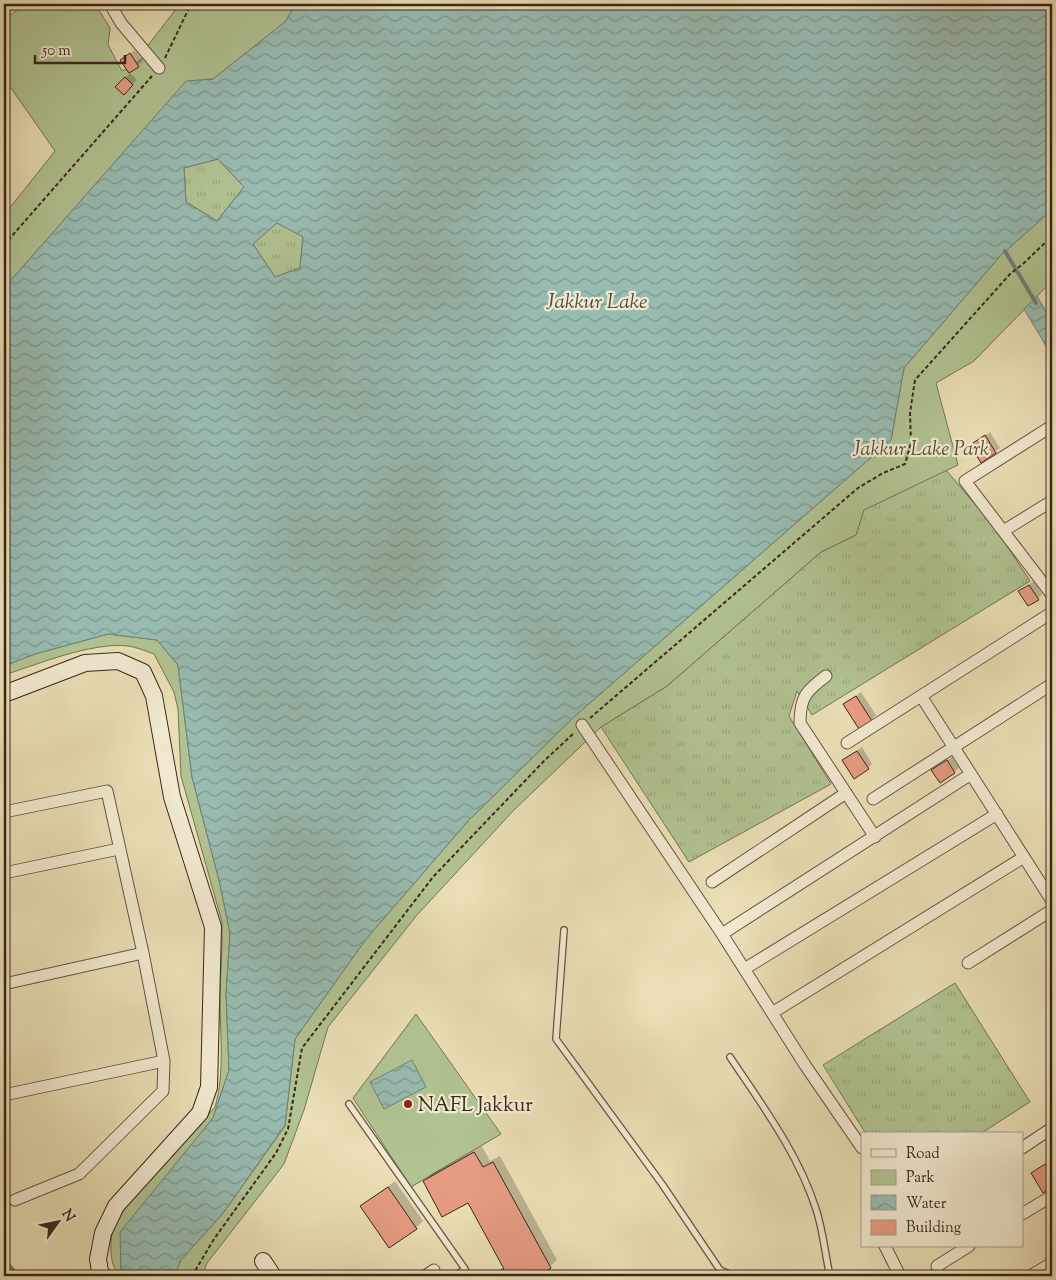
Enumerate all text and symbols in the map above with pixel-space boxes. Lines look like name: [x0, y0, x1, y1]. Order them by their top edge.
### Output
scale bar: [35, 32, 125, 64]
text: 50 m: [41, 41, 71, 62]
water label: Jakkur Lake: [546, 288, 648, 318]
park label: Jakkur Lake Park: [852, 436, 989, 465]
place label: NAFL Jakkur: [418, 1092, 533, 1121]
marker: NAFL Jakkur: [402, 1098, 414, 1110]
legend: [861, 1132, 1024, 1248]
text: Road: [906, 1144, 940, 1165]
text: Park: [906, 1168, 935, 1189]
text: Water: [906, 1194, 947, 1215]
north arrow: [32, 1198, 82, 1248]
text: N: [56, 1206, 79, 1226]
text: Building: [906, 1218, 961, 1239]

